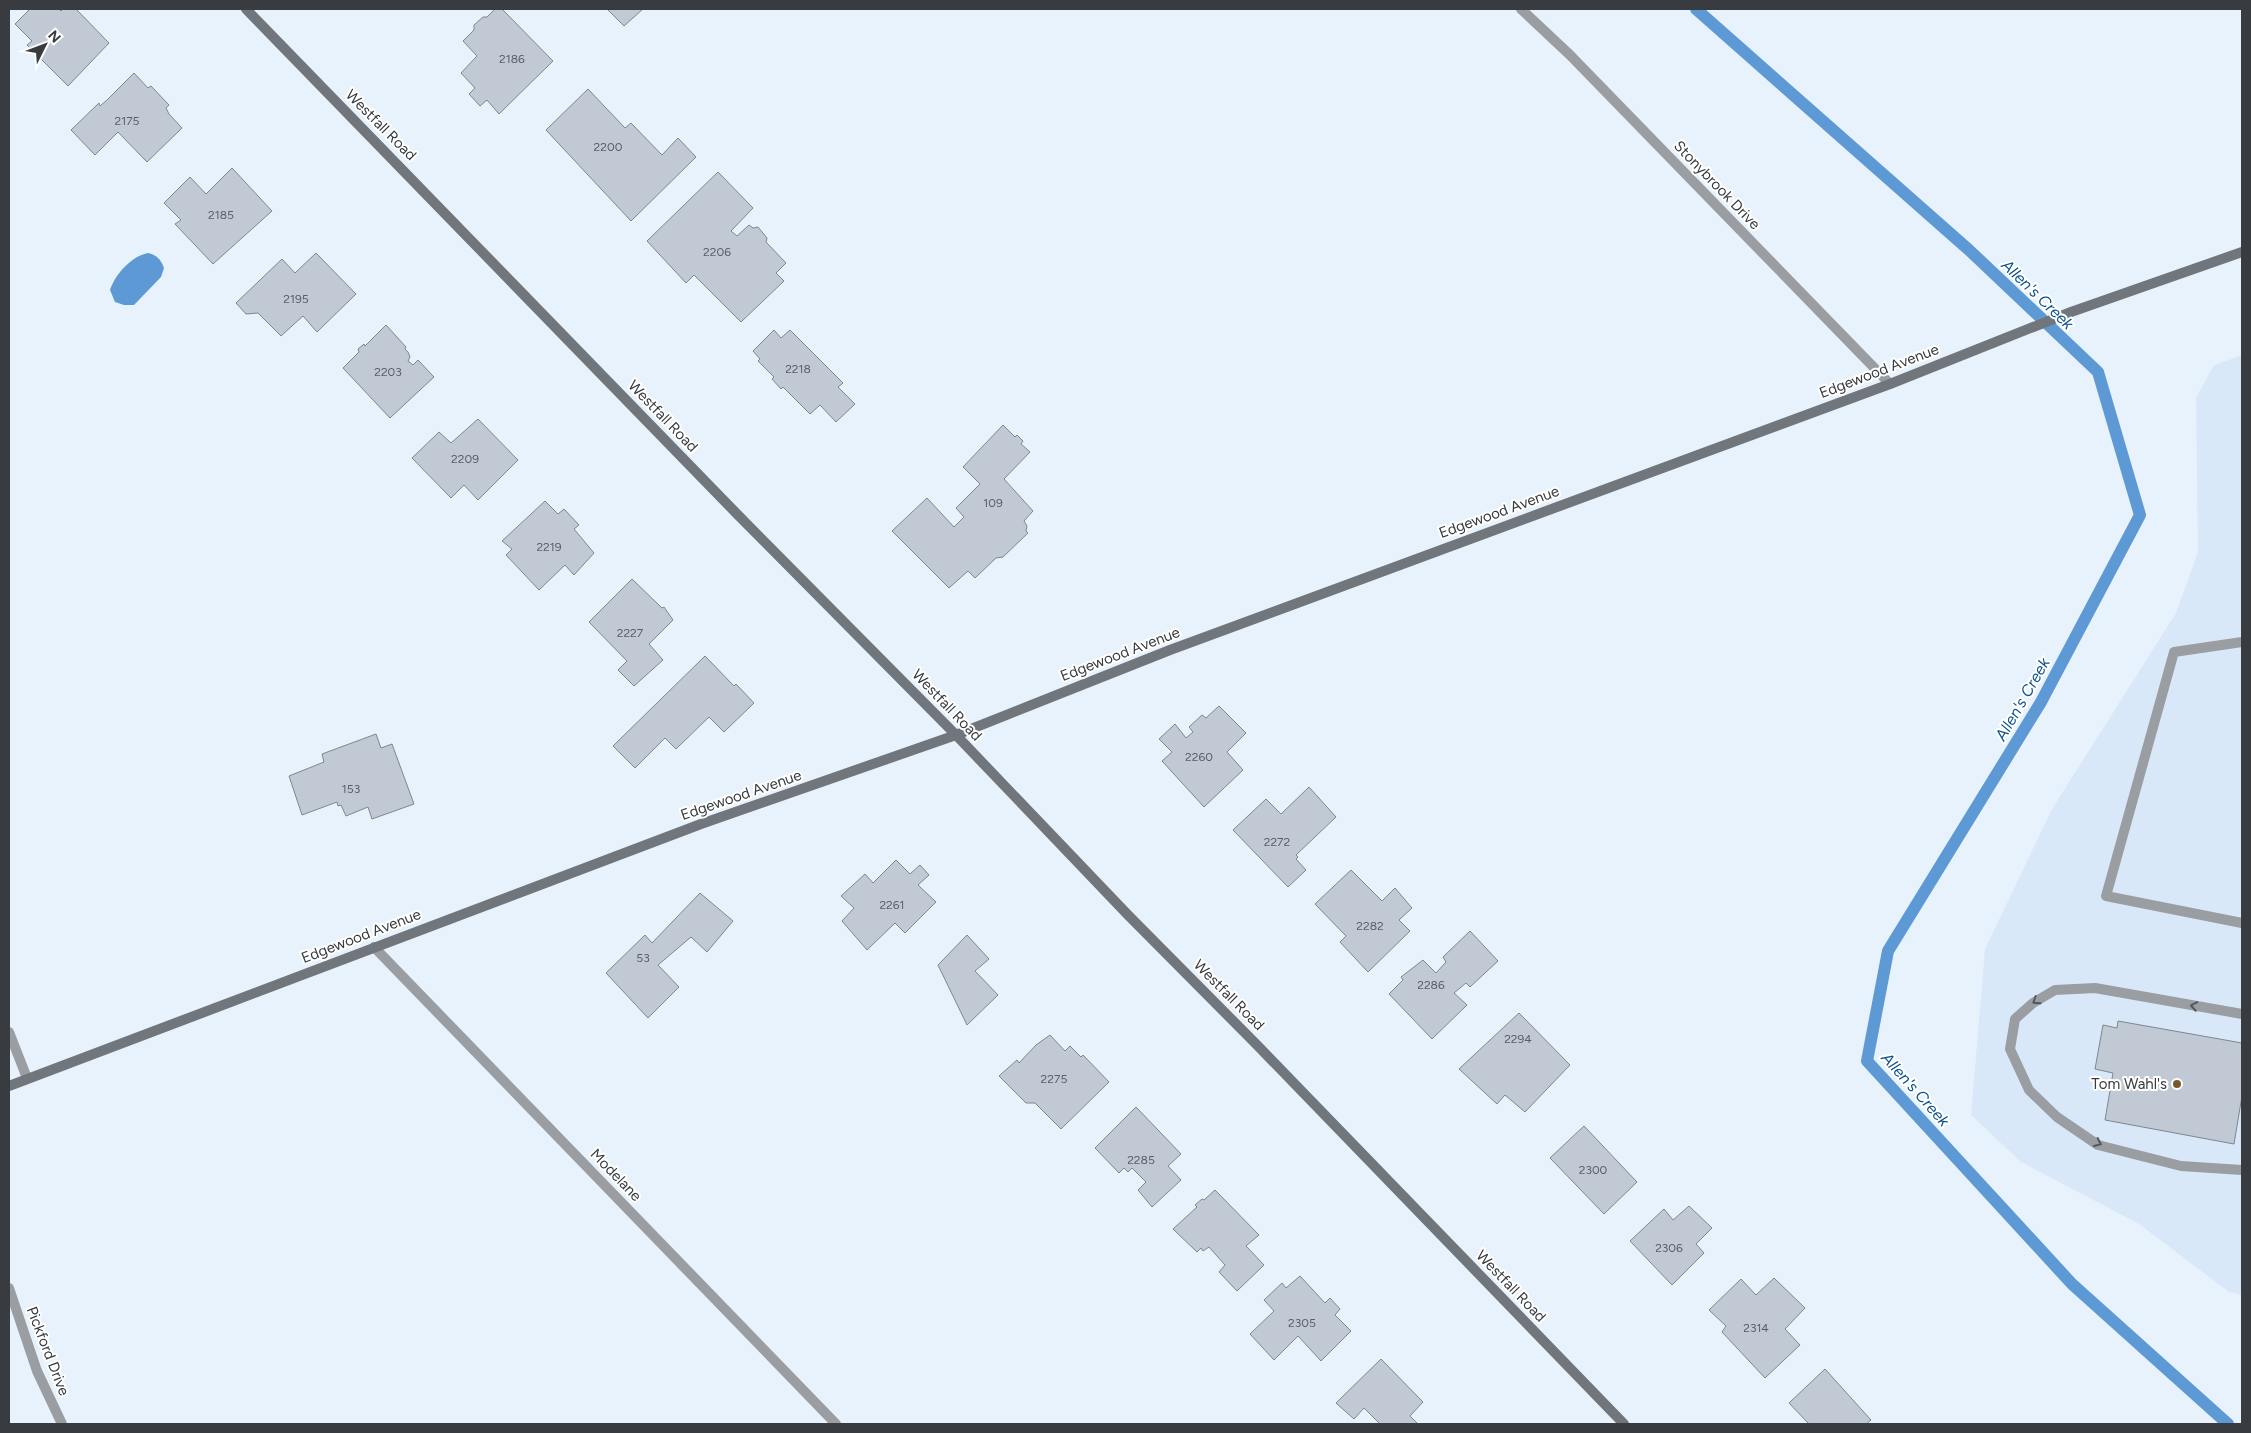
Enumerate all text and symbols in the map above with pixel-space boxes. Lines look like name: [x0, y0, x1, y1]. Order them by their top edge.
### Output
north arrow: [20, 20, 70, 70]
text: N: [44, 27, 64, 46]
house number: 2186: [499, 52, 525, 66]
street label: Westfall Road: [342, 86, 420, 164]
house number: 2175: [114, 114, 140, 128]
street label: Stonybrook Drive: [1670, 137, 1764, 233]
house number: 2200: [594, 140, 623, 154]
house number: 2185: [208, 208, 234, 222]
house number: 2206: [703, 245, 731, 259]
water label: Allen's Creek: [1997, 255, 2078, 334]
house number: 2195: [283, 292, 309, 306]
street label: Edgewood Avenue: [1817, 340, 1941, 402]
house number: 2218: [785, 362, 811, 376]
house number: 2203: [374, 365, 402, 379]
street label: Westfall Road: [624, 376, 702, 456]
house number: 2209: [451, 452, 479, 466]
street label: Edgewood Avenue: [1436, 482, 1562, 542]
house number: 109: [983, 496, 1003, 510]
house number: 2219: [536, 540, 562, 554]
street label: Edgewood Avenue: [1058, 623, 1182, 685]
house number: 2227: [617, 626, 644, 640]
water label: Allen's Creek: [1991, 653, 2054, 745]
street label: Westfall Road: [908, 665, 986, 745]
house number: 2260: [1185, 750, 1213, 764]
street label: Edgewood Avenue: [678, 766, 804, 824]
house number: 153: [342, 782, 360, 796]
house number: 2272: [1264, 835, 1290, 849]
house number: 2261: [879, 898, 905, 912]
street label: Edgewood Avenue: [299, 905, 423, 967]
house number: 2282: [1356, 919, 1384, 933]
house number: 53: [636, 951, 650, 965]
street label: Westfall Road: [1190, 956, 1268, 1034]
house number: 2286: [1417, 978, 1445, 992]
one-way arrow: [2033, 995, 2042, 1005]
one-way arrow: [2190, 1001, 2199, 1011]
house number: 2294: [1504, 1032, 1532, 1046]
water label: Allen's Creek: [1877, 1048, 1955, 1131]
house number: 2275: [1041, 1072, 1067, 1086]
place label: Tom Wahl's: [2091, 1075, 2167, 1093]
marker: Tom Wahl's: [2171, 1078, 2183, 1090]
one-way arrow: [2092, 1137, 2101, 1147]
street label: Modelane: [587, 1145, 645, 1205]
house number: 2285: [1127, 1153, 1155, 1167]
house number: 2300: [1579, 1163, 1608, 1177]
house number: 2306: [1655, 1241, 1683, 1255]
street label: Westfall Road: [1472, 1246, 1550, 1326]
street label: Pickford Drive: [23, 1304, 73, 1398]
house number: 2305: [1288, 1316, 1316, 1330]
house number: 2314: [1743, 1321, 1769, 1335]

